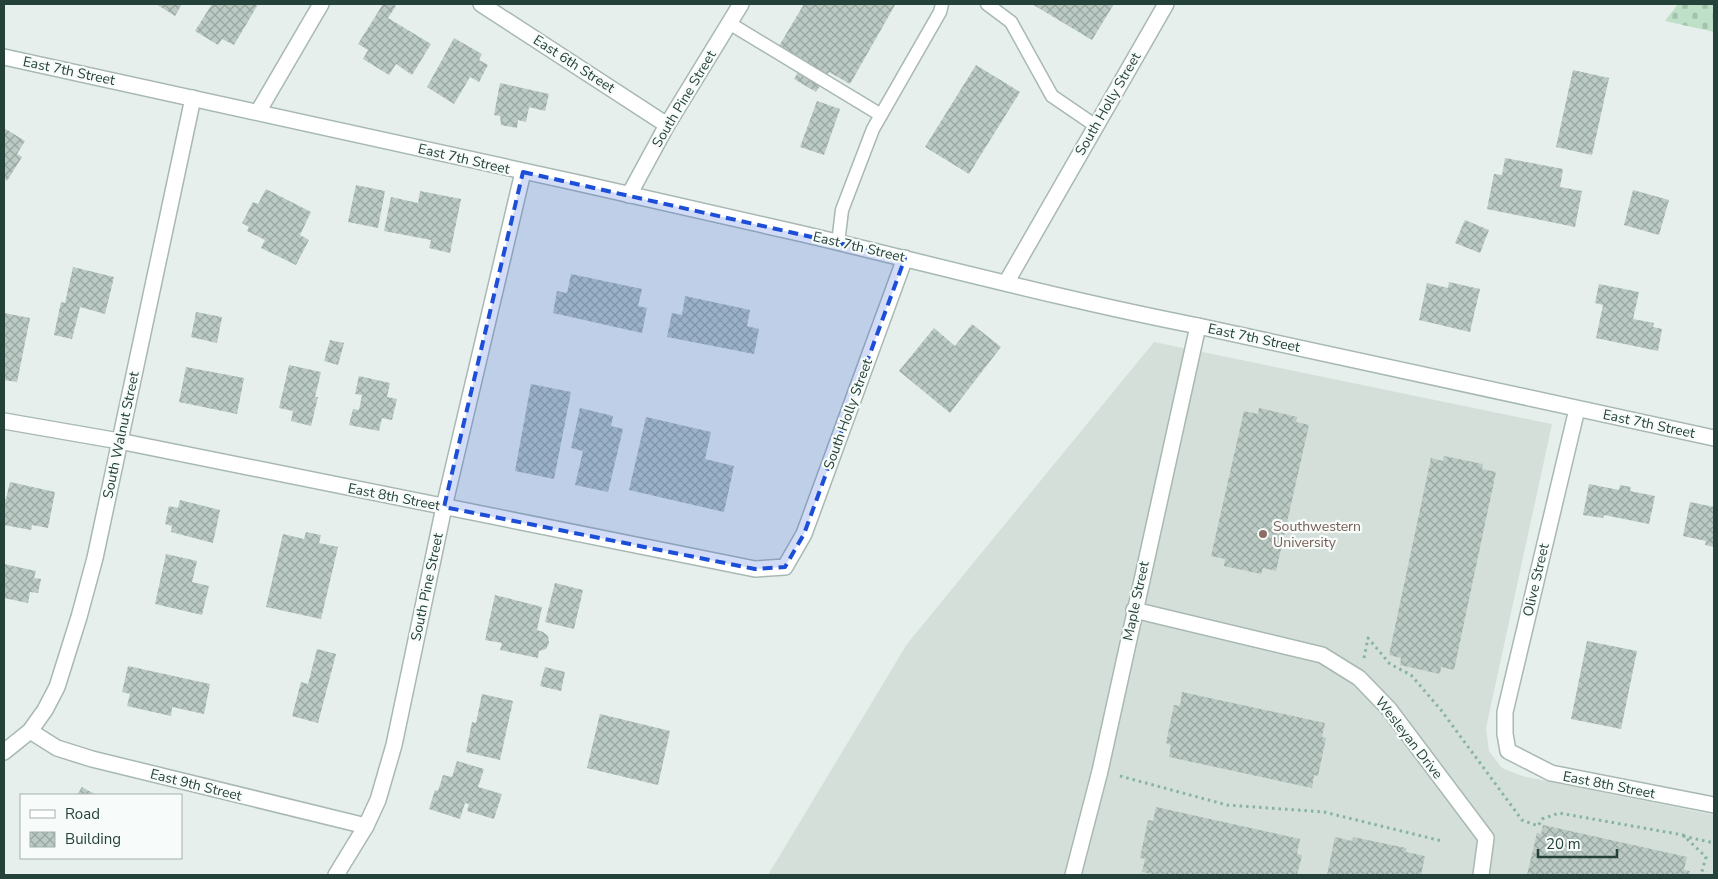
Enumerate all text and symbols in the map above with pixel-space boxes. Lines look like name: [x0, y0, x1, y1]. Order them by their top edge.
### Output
street label: East 6th Street: [530, 31, 619, 98]
street label: South Pine Street: [648, 47, 721, 151]
street label: South Holly Street: [1071, 49, 1145, 159]
street label: East 7th Street: [21, 52, 117, 90]
street label: East 7th Street: [416, 139, 512, 179]
street label: East 7th Street: [811, 227, 907, 267]
street label: East 7th Street: [1206, 319, 1302, 357]
street label: South Holly Street: [819, 356, 877, 472]
street label: South Walnut Street: [98, 370, 144, 500]
street label: East 7th Street: [1601, 405, 1697, 443]
street label: East 8th Street: [346, 479, 442, 515]
place label: Southwestern University: [1273, 517, 1361, 552]
marker: Southwestern University: [1257, 528, 1269, 540]
street label: South Pine Street: [406, 531, 448, 643]
street label: Olive Street: [1518, 541, 1554, 618]
street label: Maple Street: [1118, 559, 1154, 643]
street label: Wesleyan Drive: [1371, 693, 1447, 783]
street label: East 9th Street: [148, 764, 244, 806]
street label: East 8th Street: [1561, 767, 1657, 803]
legend: [20, 794, 182, 859]
text: Road: [65, 804, 100, 824]
scale bar: [1538, 826, 1617, 858]
text: Building: [65, 829, 121, 849]
text: 20 m: [1546, 834, 1581, 854]

